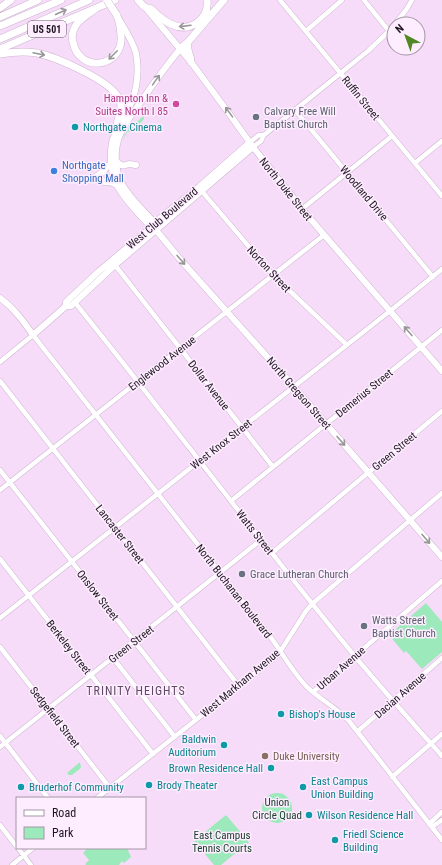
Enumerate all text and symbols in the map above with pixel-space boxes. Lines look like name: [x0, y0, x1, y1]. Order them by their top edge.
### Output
one-way arrow: [55, 8, 67, 15]
north arrow: [386, 16, 426, 56]
road number: US 501: [28, 21, 66, 37]
text: N: [393, 22, 407, 36]
one-way arrow: [179, 23, 192, 30]
one-way arrow: [32, 50, 45, 58]
one-way arrow: [109, 50, 119, 60]
street label: Ruffin Street: [339, 74, 382, 123]
one-way arrow: [152, 75, 160, 86]
place label: Hampton Inn & Suites North I 85: [95, 92, 168, 118]
marker: Hampton Inn & Suites North I 85: [171, 99, 181, 109]
place label: Calvary Free Will Baptist Church: [264, 105, 336, 131]
one-way arrow: [224, 107, 233, 118]
marker: Calvary Free Will Baptist Church: [251, 112, 261, 122]
place label: Northgate Cinema: [83, 121, 162, 134]
marker: Northgate Cinema: [70, 122, 80, 132]
street label: North Duke Street: [256, 155, 315, 223]
place label: Northgate Shopping Mall: [62, 159, 124, 185]
street label: Woodland Drive: [337, 163, 390, 223]
marker: Northgate Shopping Mall: [49, 166, 59, 176]
street label: West Club Boulevard: [124, 185, 201, 252]
street label: Norton Street: [244, 244, 293, 295]
one-way arrow: [176, 255, 185, 265]
one-way arrow: [403, 326, 412, 336]
street label: Englewood Avenue: [126, 333, 199, 394]
street label: North Gregson Street: [264, 355, 334, 432]
street label: Dollar Avenue: [185, 358, 232, 413]
street label: Demerius Street: [333, 367, 395, 420]
street label: West Knox Street: [188, 417, 254, 472]
street label: Green Street: [370, 429, 419, 474]
one-way arrow: [336, 436, 346, 446]
street label: Lancaster Street: [93, 502, 147, 566]
street label: Watts Street: [233, 507, 276, 557]
one-way arrow: [422, 534, 431, 544]
street label: North Buchanan Boulevard: [193, 542, 274, 641]
street label: Onslow Street: [74, 567, 121, 623]
place label: Grace Lutheran Church: [250, 568, 348, 581]
marker: Grace Lutheran Church: [237, 569, 247, 579]
place label: Watts Street Baptist Church: [372, 614, 436, 640]
street label: Berkeley Street: [43, 618, 94, 677]
marker: Watts Street Baptist Church: [359, 621, 369, 631]
street label: Green Street: [106, 623, 156, 666]
street label: Urban Avenue: [315, 644, 368, 693]
street label: West Markham Avenue: [198, 647, 282, 720]
street label: Dacian Avenue: [372, 669, 429, 721]
street label: Sedgefield Street: [27, 684, 82, 750]
district label: TRINITY HEIGHTS: [86, 684, 186, 698]
place label: Bishop's House: [289, 708, 356, 721]
marker: Bishop's House: [276, 709, 286, 719]
place label: Baldwin Auditorium: [168, 733, 216, 759]
marker: Baldwin Auditorium: [219, 740, 229, 750]
place label: Duke University: [273, 750, 340, 763]
marker: Duke University: [260, 751, 270, 761]
place label: Brown Residence Hall: [169, 762, 263, 775]
marker: Brown Residence Hall: [266, 763, 276, 773]
place label: East Campus Union Building: [311, 775, 374, 801]
place label: Brody Theater: [157, 779, 218, 792]
marker: Brody Theater: [144, 780, 154, 790]
place label: Bruderhof Community: [29, 781, 124, 794]
marker: Bruderhof Community: [16, 782, 26, 792]
marker: East Campus Union Building: [298, 782, 308, 792]
park label: Union Circle Quad: [252, 796, 302, 822]
legend: [16, 797, 146, 849]
text: Road: [52, 806, 76, 820]
place label: Wilson Residence Hall: [317, 809, 413, 822]
marker: Wilson Residence Hall: [304, 810, 314, 820]
text: Park: [52, 826, 74, 840]
place label: Friedl Science Building: [343, 828, 404, 854]
park label: East Campus Tennis Courts: [192, 829, 252, 855]
marker: Friedl Science Building: [330, 835, 340, 845]

